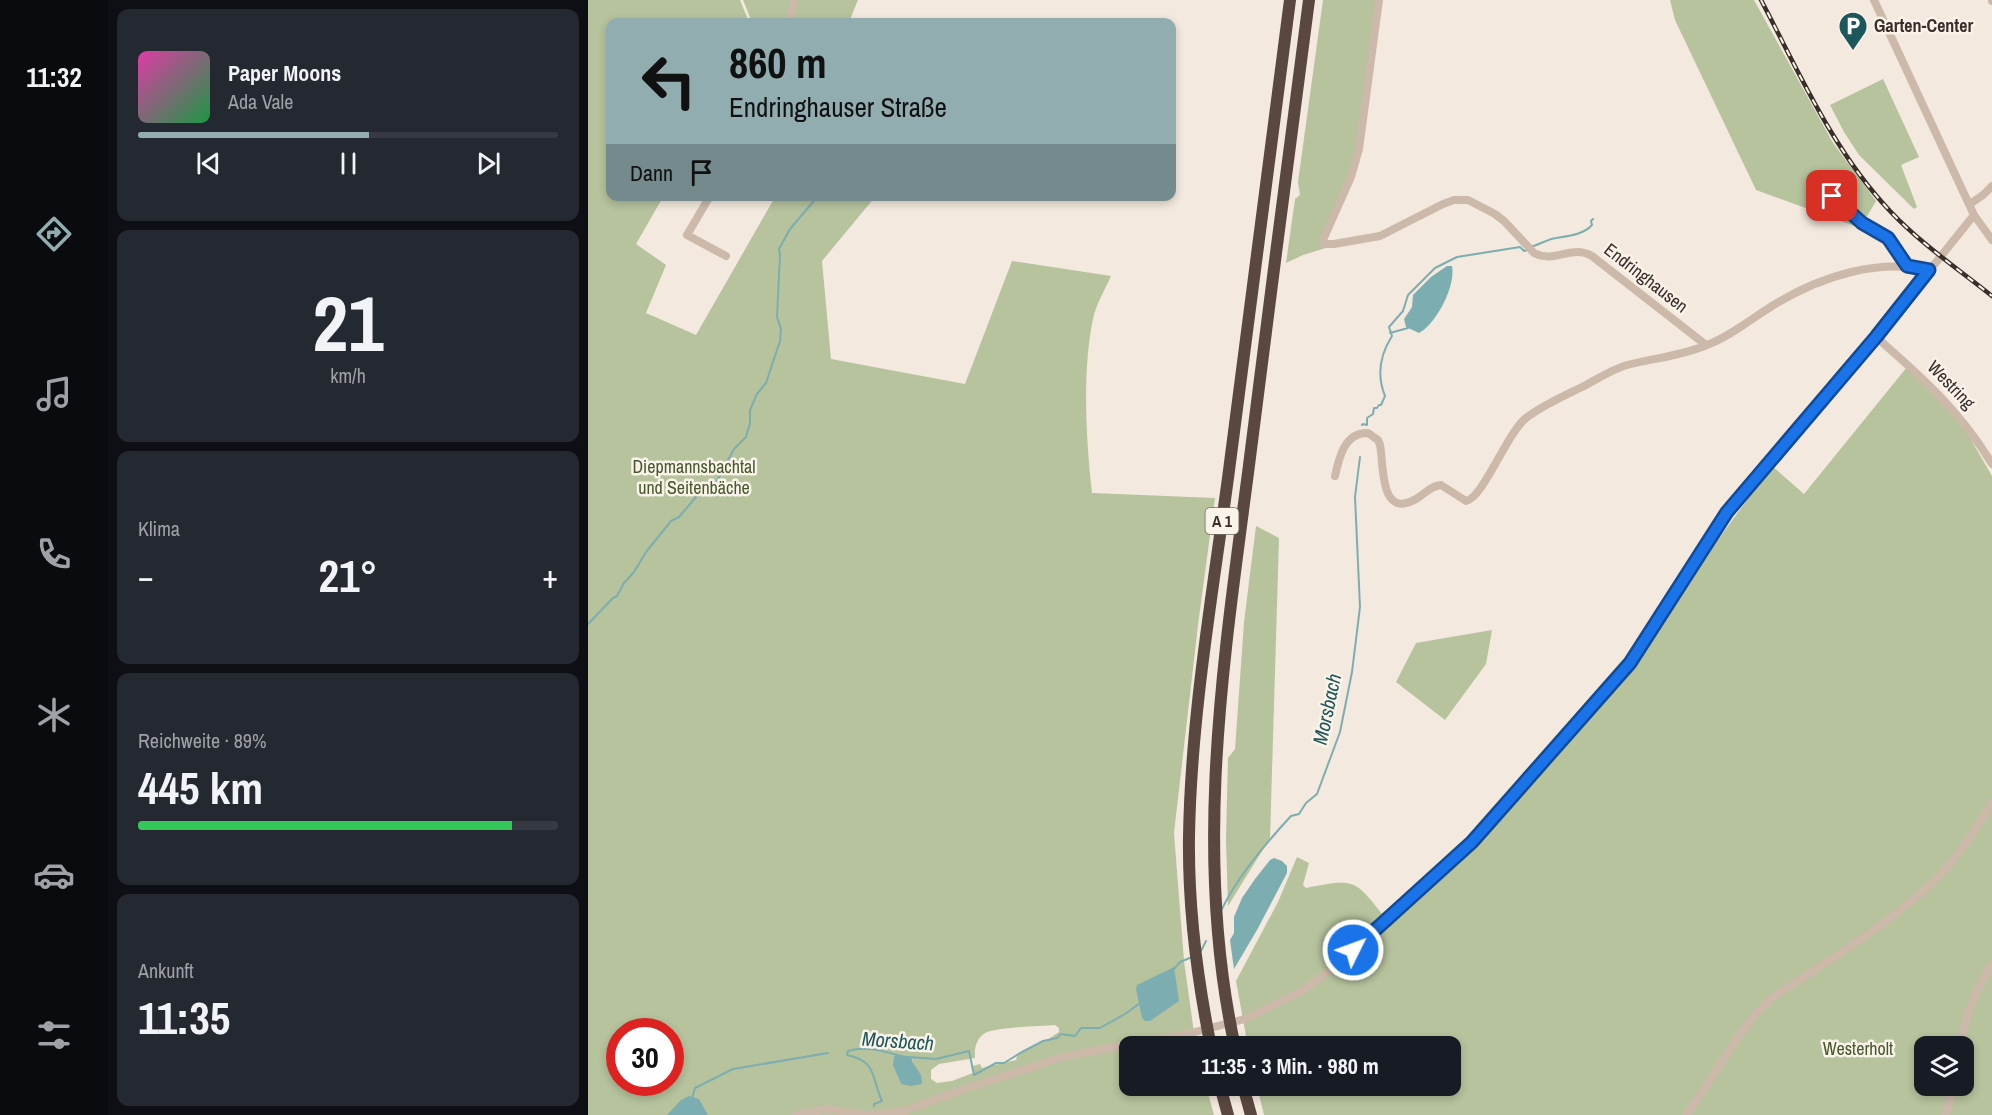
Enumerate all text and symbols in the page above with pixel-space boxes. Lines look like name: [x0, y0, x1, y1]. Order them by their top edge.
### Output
parking icon: Garten-Center: [1837, 10, 1869, 52]
place label: Garten-Center: [1874, 13, 1973, 38]
text: 860 m: [729, 35, 827, 91]
icon: left: [630, 42, 708, 120]
text: Paper Moons: [228, 58, 341, 88]
text: 11:32: [26, 59, 82, 95]
text: Ada Vale: [228, 88, 293, 115]
text: Endringhauser Straße: [729, 89, 947, 125]
icon: previous: [192, 147, 225, 180]
icon: pause: [332, 147, 365, 180]
icon: next: [472, 147, 505, 180]
icon: arrive: [685, 156, 718, 189]
text: Dann: [630, 158, 673, 188]
pin: [1806, 170, 1857, 221]
icon: arrive: [1815, 179, 1848, 212]
icon: directions: [33, 213, 75, 255]
street label: Endringhausen: [1599, 237, 1693, 318]
text: 21: [312, 270, 384, 375]
street label: Westring: [1922, 355, 1981, 415]
text: km/h: [330, 362, 366, 389]
icon: music: [33, 373, 75, 415]
park label: Diepmannsbachtal und Seitenbäche: [632, 454, 756, 500]
road number: A 1: [1206, 508, 1238, 534]
text: Klima: [138, 515, 180, 542]
icon: phone: [33, 533, 75, 575]
text: 21°: [318, 545, 378, 606]
text: −: [138, 554, 154, 598]
text: +: [542, 554, 558, 598]
water label: Morsbach: [1306, 671, 1347, 747]
icon: climate: [33, 694, 75, 736]
text: Reichweite · 89%: [138, 727, 267, 754]
text: 445 km: [138, 757, 263, 818]
icon: car: [33, 854, 75, 896]
position arrow: [1321, 918, 1385, 982]
text: Ankunft: [138, 957, 194, 984]
text: 11:35: [138, 987, 230, 1048]
icon: filters: [33, 1014, 75, 1056]
speed limit sign: 30: [606, 1018, 684, 1096]
water label: Morsbach: [861, 1025, 935, 1056]
park label: Westerholt: [1823, 1036, 1893, 1061]
map controls: [1914, 1036, 1974, 1096]
button: layers: [1914, 1036, 1974, 1096]
text: 11:35 · 3 Min. · 980 m: [1201, 1051, 1379, 1081]

